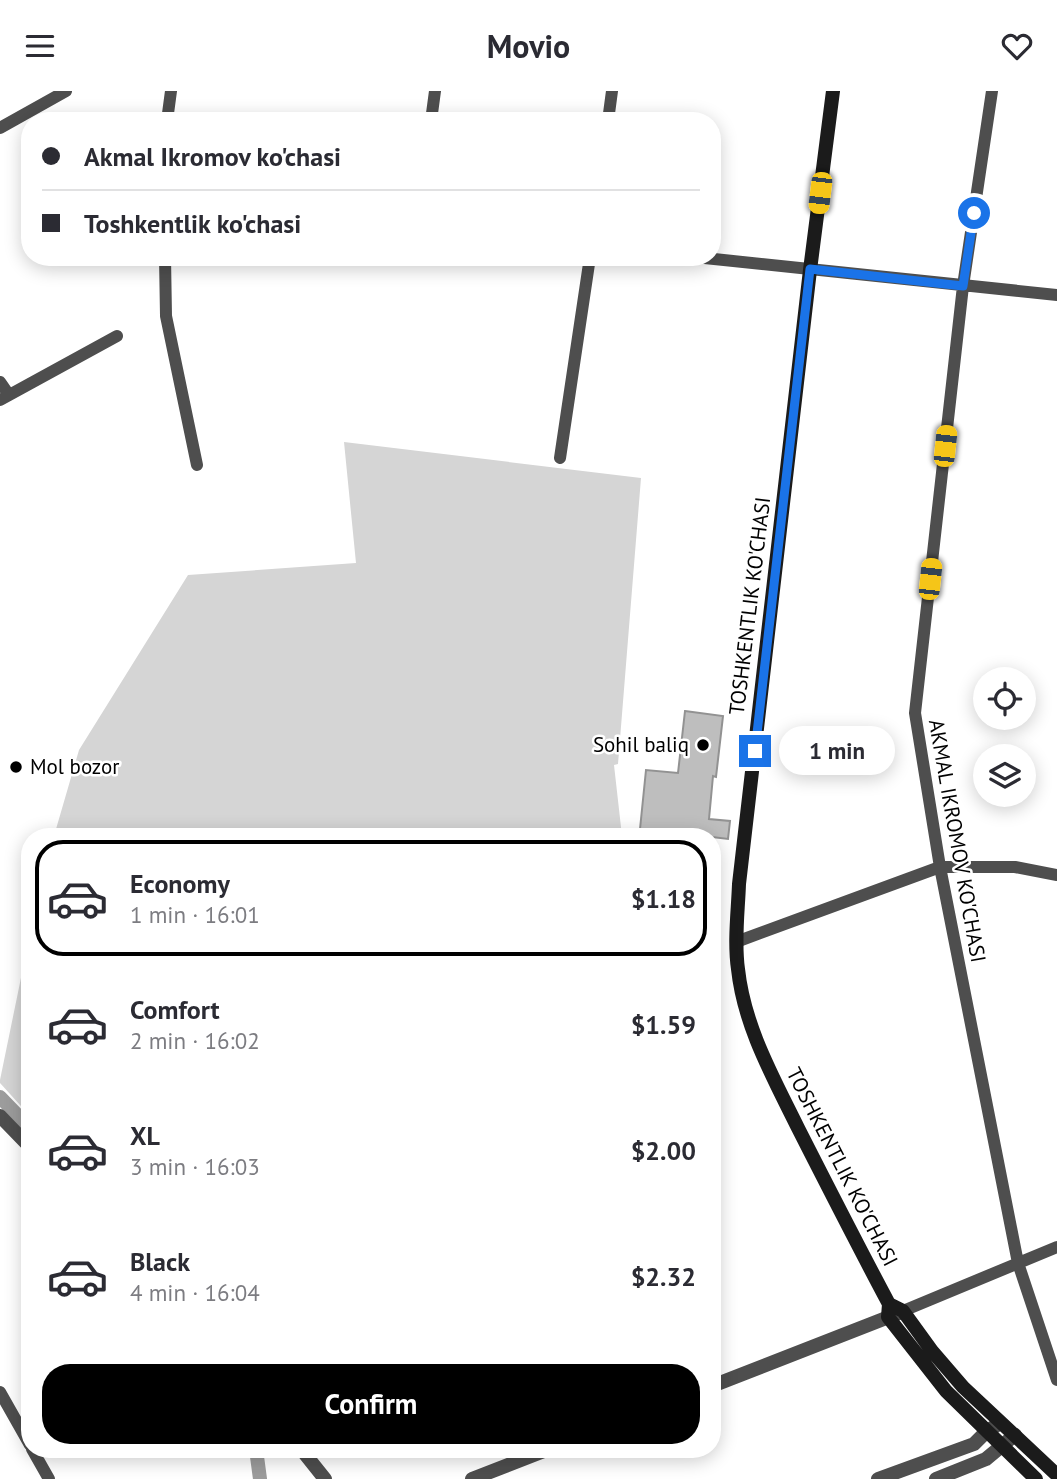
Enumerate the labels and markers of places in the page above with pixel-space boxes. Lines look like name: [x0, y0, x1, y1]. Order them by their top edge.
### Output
place label: Sohil baliq: [593, 731, 689, 758]
marker: Sohil baliq: [695, 737, 711, 753]
place label: Mol bozor: [30, 753, 119, 780]
marker: Mol bozor: [8, 759, 24, 775]

